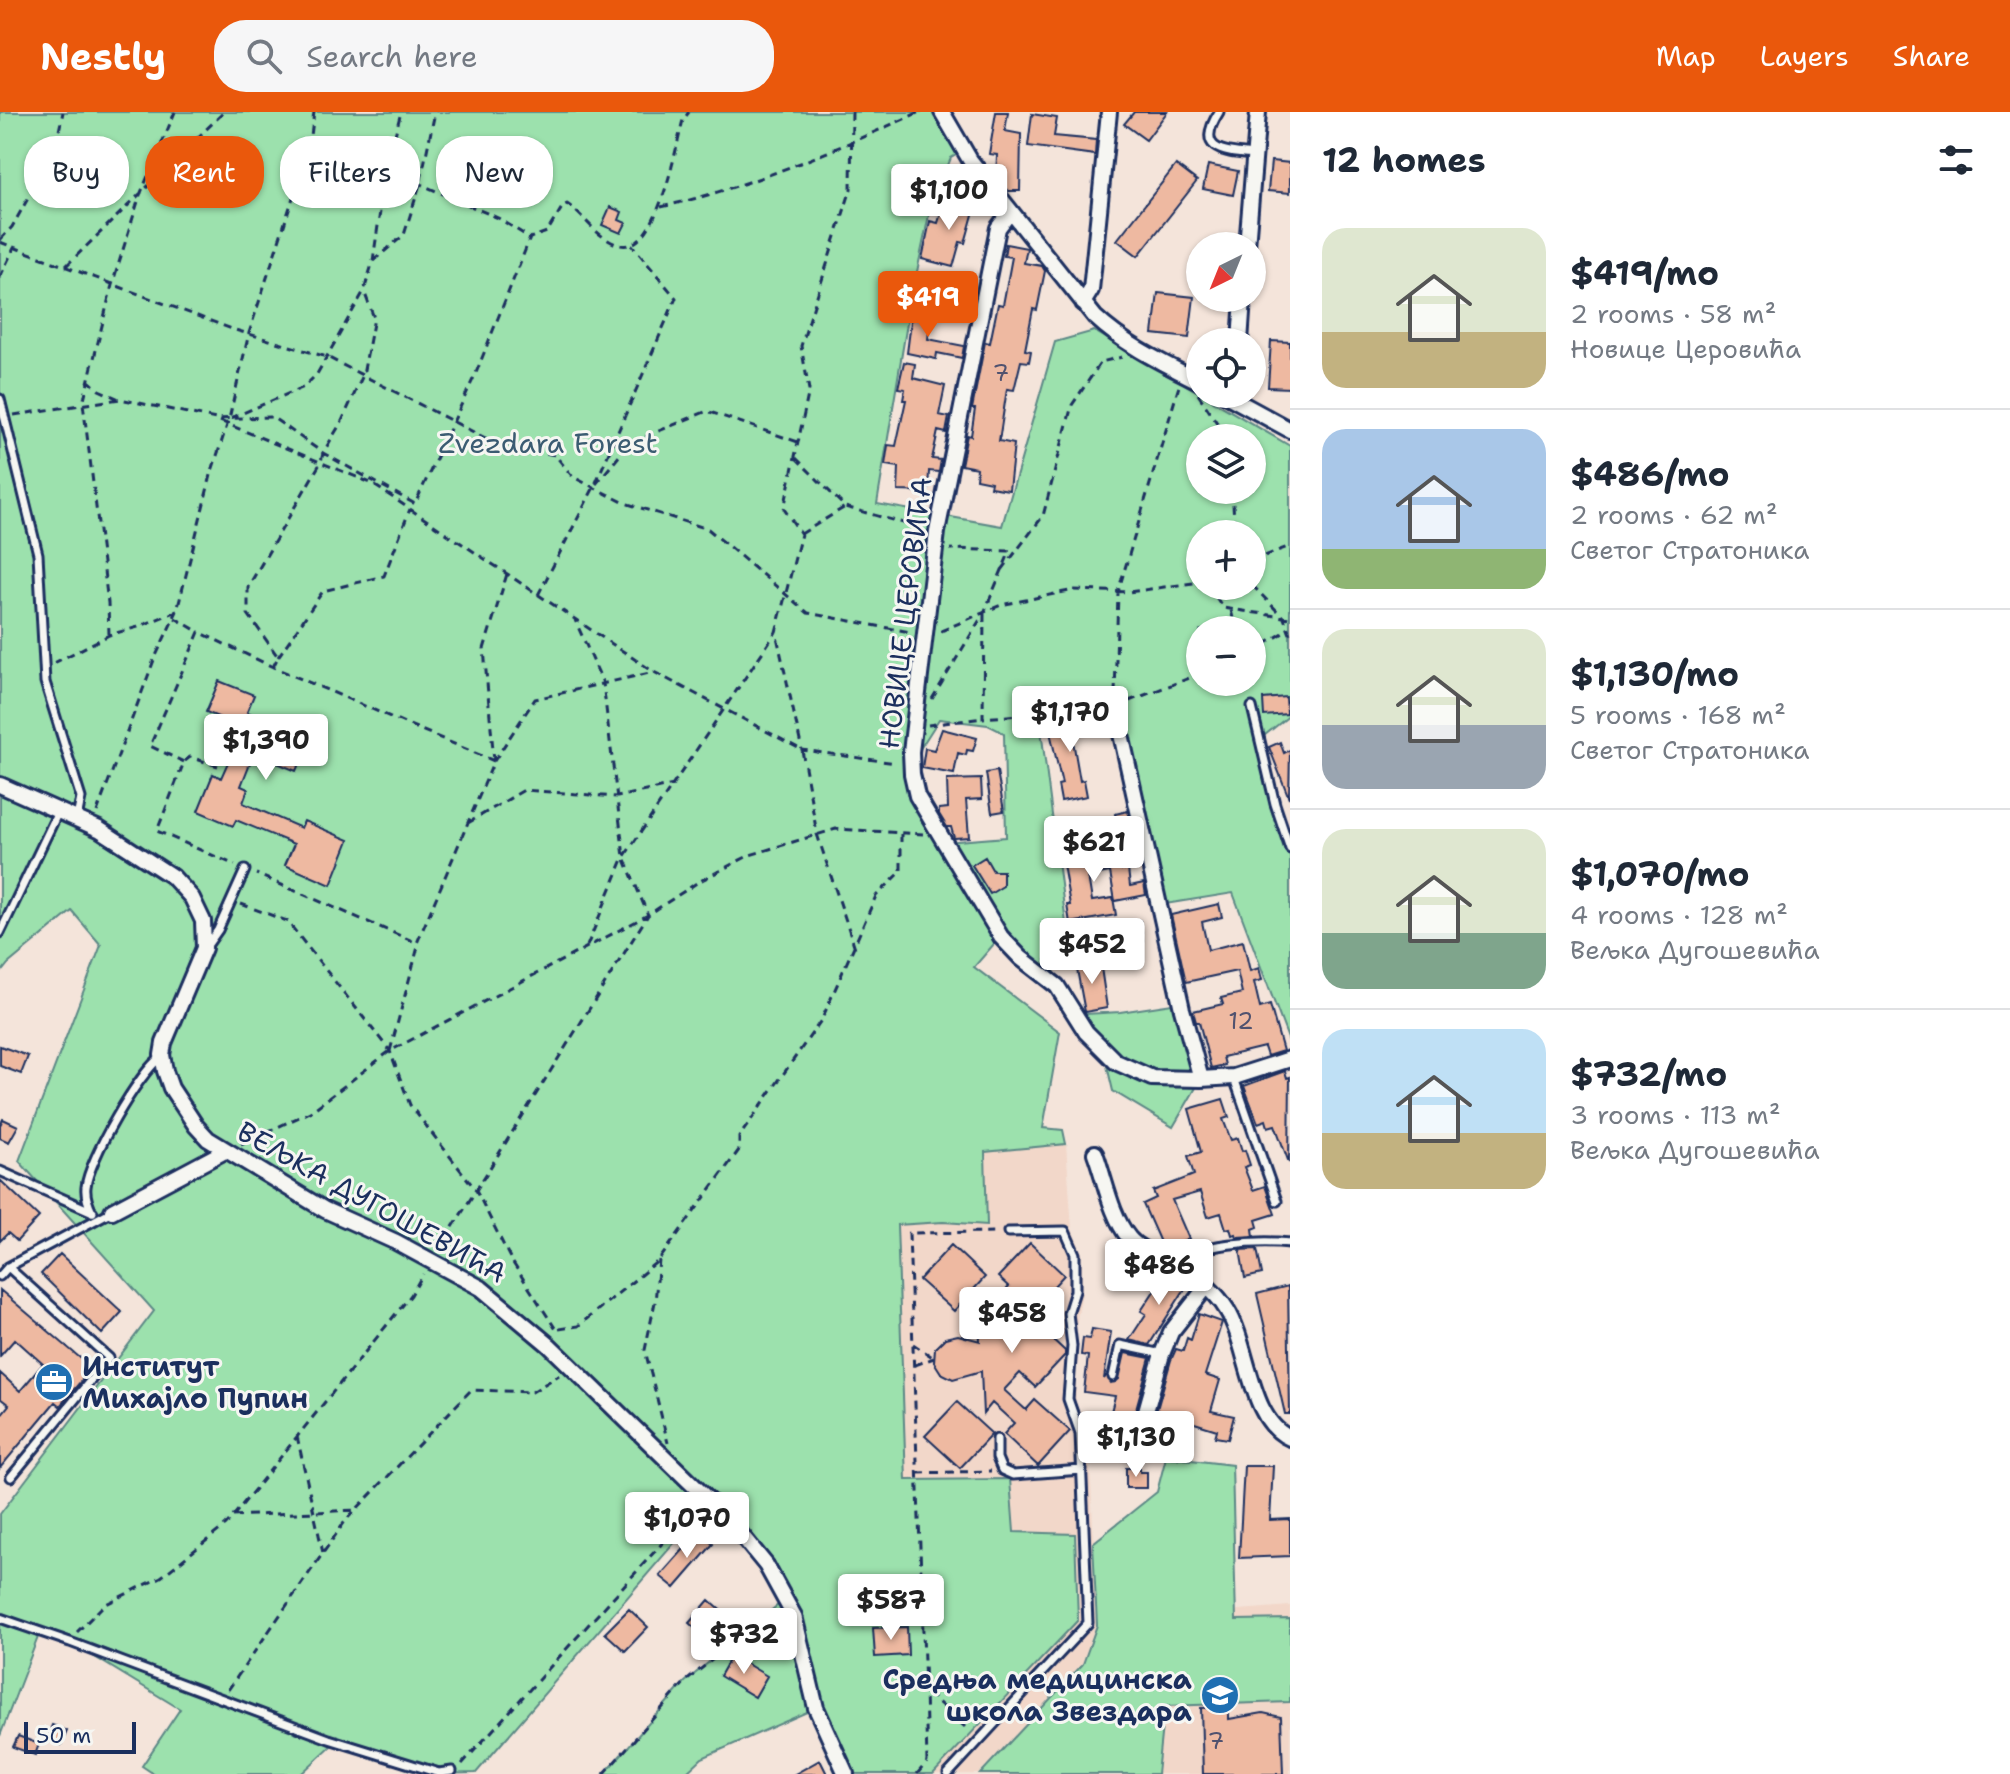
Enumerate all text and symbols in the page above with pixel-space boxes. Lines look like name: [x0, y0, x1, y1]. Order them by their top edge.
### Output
search box: [214, 20, 774, 92]
text: Nestly: [40, 31, 166, 82]
icon: search: [242, 34, 286, 78]
text: Search here: [306, 36, 478, 77]
text: Map: [1656, 37, 1716, 75]
text: Layers: [1760, 37, 1849, 75]
text: Share: [1893, 37, 1970, 75]
chip: Buy: [24, 136, 129, 208]
chip: Rent: [145, 136, 264, 208]
chip: Filters: [280, 136, 420, 208]
chip: New: [436, 136, 553, 208]
text: 12 homes: [1322, 137, 1486, 183]
icon: filters: [1934, 138, 1978, 182]
pin: $1,100: [884, 164, 1014, 232]
text: $1,100: [909, 172, 989, 207]
north arrow: [1186, 232, 1266, 312]
map controls: [1186, 232, 1266, 696]
text: $419/mo: [1570, 250, 1719, 296]
icon: home: [1386, 260, 1482, 356]
pin: $419: [881, 271, 975, 339]
text: $419: [896, 279, 960, 314]
text: 2 rooms · 58 m²: [1570, 296, 1776, 331]
button: locate: [1186, 328, 1266, 408]
text: Новице Церовића: [1570, 331, 1801, 366]
house number: 7: [993, 357, 1009, 389]
park label: Zvezdara Forest: [438, 424, 658, 462]
button: layers: [1186, 424, 1266, 504]
text: $486/mo: [1570, 451, 1730, 497]
icon: home: [1386, 461, 1482, 557]
street label: НОВИЦЕ ЦЕРОВИЋА: [869, 475, 941, 751]
text: 2 rooms · 62 m²: [1570, 497, 1778, 532]
button: +: [1186, 520, 1266, 600]
text: Светог Стратоника: [1570, 532, 1809, 567]
button: −: [1186, 616, 1266, 696]
text: $1,130/mo: [1570, 651, 1739, 697]
icon: home: [1386, 661, 1482, 757]
pin: $1,170: [1005, 686, 1135, 754]
text: $1,170: [1030, 694, 1110, 729]
text: 5 rooms · 168 m²: [1570, 697, 1786, 732]
pin: $1,390: [201, 714, 331, 782]
text: $1,390: [222, 722, 310, 757]
text: Светог Стратоника: [1570, 732, 1809, 767]
pin: $621: [1047, 816, 1141, 884]
text: $621: [1062, 824, 1126, 859]
text: $1,070/mo: [1570, 851, 1750, 897]
icon: home: [1386, 861, 1482, 957]
text: 4 rooms · 128 m²: [1570, 897, 1788, 932]
pin: $452: [1045, 918, 1139, 986]
text: $452: [1058, 926, 1126, 961]
text: Вељка Дугошевића: [1570, 932, 1820, 967]
house number: 12: [1228, 1005, 1254, 1037]
text: $732/mo: [1570, 1051, 1727, 1097]
icon: home: [1386, 1061, 1482, 1157]
text: 3 rooms · 113 m²: [1570, 1097, 1781, 1132]
street label: ВЕЉКА ДУГОШЕВИЋА: [231, 1112, 513, 1292]
text: Вељка Дугошевића: [1570, 1132, 1820, 1167]
pin: $486: [1112, 1239, 1206, 1307]
text: $486: [1123, 1247, 1195, 1282]
pin: $458: [965, 1287, 1059, 1355]
text: $458: [977, 1295, 1047, 1330]
place label: Институт Михајло Пупин: [82, 1347, 308, 1417]
office icon: Институт Михајло Пупин: [33, 1361, 75, 1403]
pin: $1,130: [1071, 1411, 1201, 1479]
text: $1,130: [1096, 1419, 1176, 1454]
pin: $1,070: [622, 1492, 752, 1560]
text: $1,070: [643, 1500, 731, 1535]
pin: $587: [844, 1574, 938, 1642]
text: $587: [856, 1582, 926, 1617]
pin: $732: [697, 1608, 791, 1676]
text: $732: [709, 1616, 779, 1651]
place label: Средња медицинска школа Звездара: [883, 1660, 1192, 1730]
school or university icon: Средња медицинска школа Звездара: [1199, 1674, 1241, 1716]
scale bar: [24, 1718, 136, 1754]
text: 50 m: [36, 1721, 91, 1750]
house number: 7: [1208, 1725, 1224, 1757]

